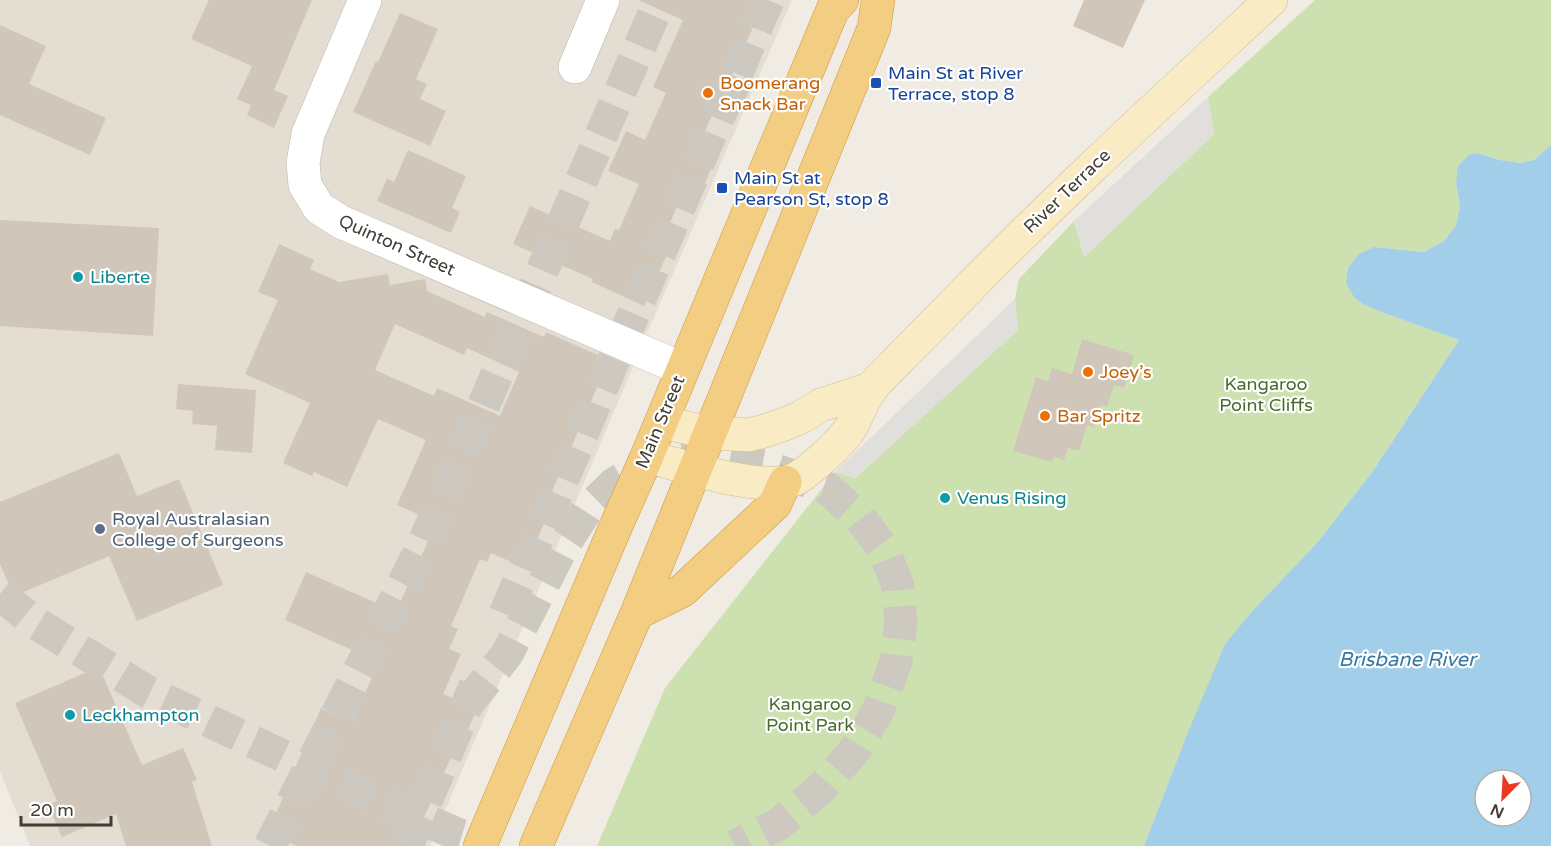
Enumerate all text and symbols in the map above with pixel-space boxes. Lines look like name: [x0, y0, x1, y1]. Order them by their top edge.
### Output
place label: Main St at River Terrace, stop 8: [888, 62, 1023, 105]
place label: Boomerang Snack Bar: [720, 72, 820, 115]
marker: Main St at River Terrace, stop 8: [869, 76, 883, 90]
marker: Boomerang Snack Bar: [701, 86, 715, 100]
street label: River Terrace: [1019, 144, 1115, 238]
place label: Main St at Pearson St, stop 8: [734, 167, 889, 210]
marker: Main St at Pearson St, stop 8: [715, 181, 729, 195]
street label: Quinton Street: [335, 209, 459, 281]
place label: Liberte: [90, 266, 150, 288]
marker: Liberte: [71, 270, 85, 284]
place label: Joey’s: [1100, 361, 1152, 383]
marker: Joey’s: [1081, 365, 1095, 379]
street label: Main Street: [631, 372, 690, 472]
park label: Kangaroo Point Cliffs: [1219, 373, 1313, 416]
place label: Bar Spritz: [1057, 405, 1141, 427]
marker: Bar Spritz: [1038, 409, 1052, 423]
place label: Venus Rising: [957, 487, 1067, 509]
marker: Venus Rising: [938, 491, 952, 505]
place label: Royal Australasian College of Surgeons: [112, 508, 284, 551]
marker: Royal Australasian College of Surgeons: [93, 522, 107, 536]
water label: Brisbane River: [1338, 648, 1478, 672]
park label: Kangaroo Point Park: [766, 693, 854, 736]
place label: Leckhampton: [82, 704, 200, 726]
marker: Leckhampton: [63, 708, 77, 722]
north arrow: [1473, 768, 1533, 828]
scale bar: [21, 789, 111, 827]
text: 20 m: [30, 799, 74, 821]
text: N: [1487, 799, 1507, 823]

